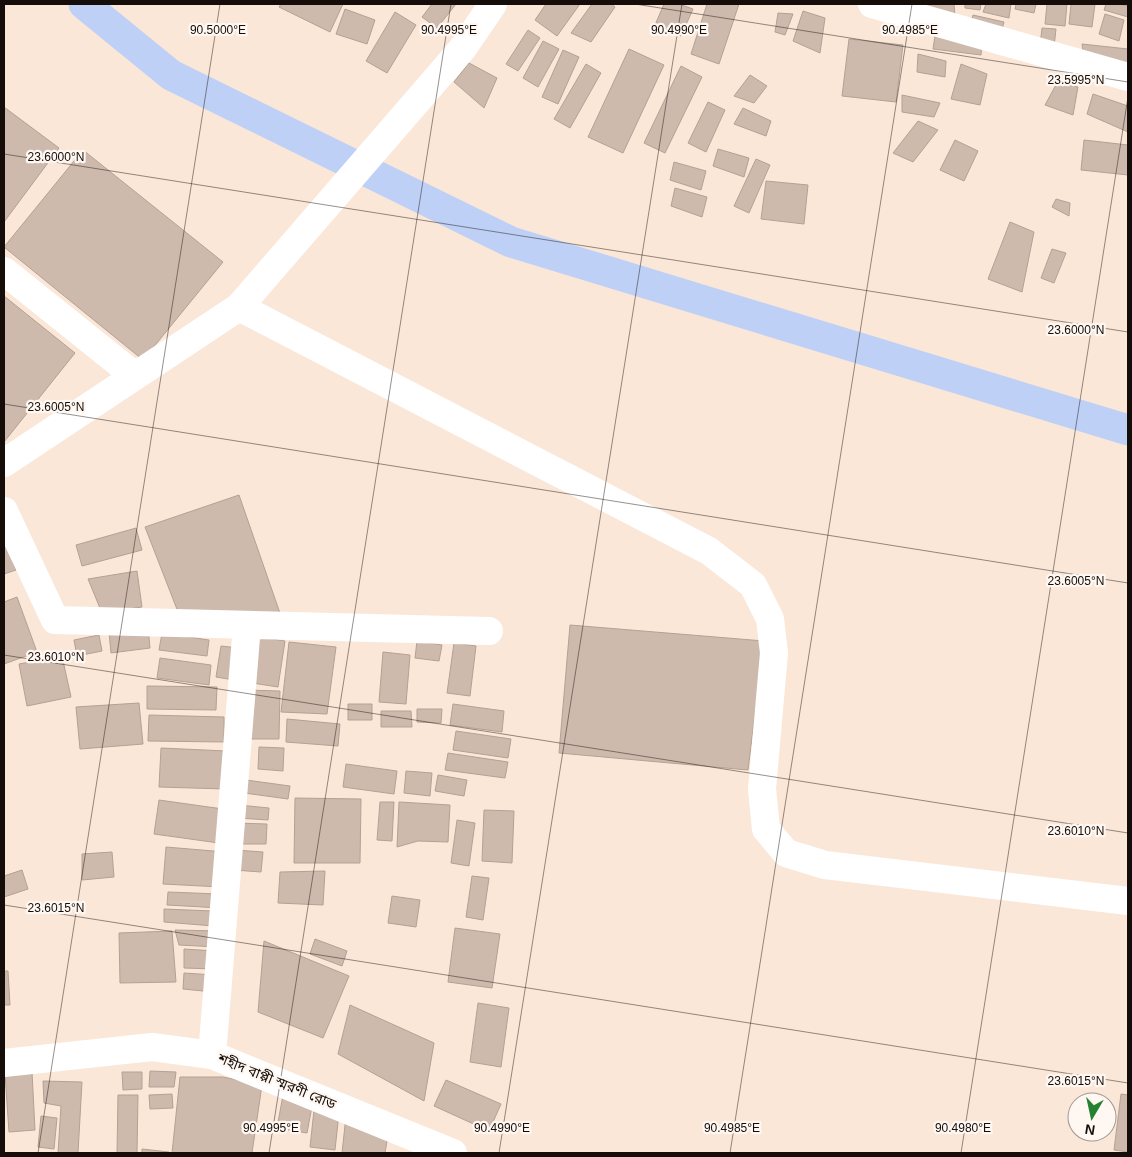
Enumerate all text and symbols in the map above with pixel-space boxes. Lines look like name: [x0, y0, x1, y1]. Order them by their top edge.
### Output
text: 90.5000°E: [190, 23, 246, 37]
text: 90.4995°E: [421, 23, 477, 37]
text: 90.4990°E: [651, 23, 707, 37]
text: 90.4985°E: [882, 23, 938, 37]
text: 23.5995°N: [1048, 73, 1104, 87]
text: 23.6000°N: [28, 150, 84, 164]
text: 23.6000°N: [1048, 323, 1104, 337]
text: 23.6005°N: [28, 400, 84, 414]
text: 23.6005°N: [1048, 574, 1104, 588]
text: 23.6010°N: [28, 650, 84, 664]
text: 23.6010°N: [1048, 824, 1104, 838]
text: 23.6015°N: [28, 901, 84, 915]
street label: শহীদ বাপ্পী স্মরণী রোড: [215, 1050, 339, 1112]
text: 23.6015°N: [1048, 1074, 1104, 1088]
north arrow: [1067, 1092, 1117, 1142]
text: 90.4995°E: [243, 1121, 299, 1135]
text: 90.4990°E: [474, 1121, 530, 1135]
text: 90.4985°E: [704, 1121, 760, 1135]
text: 90.4980°E: [935, 1121, 991, 1135]
text: N: [1084, 1121, 1096, 1139]

